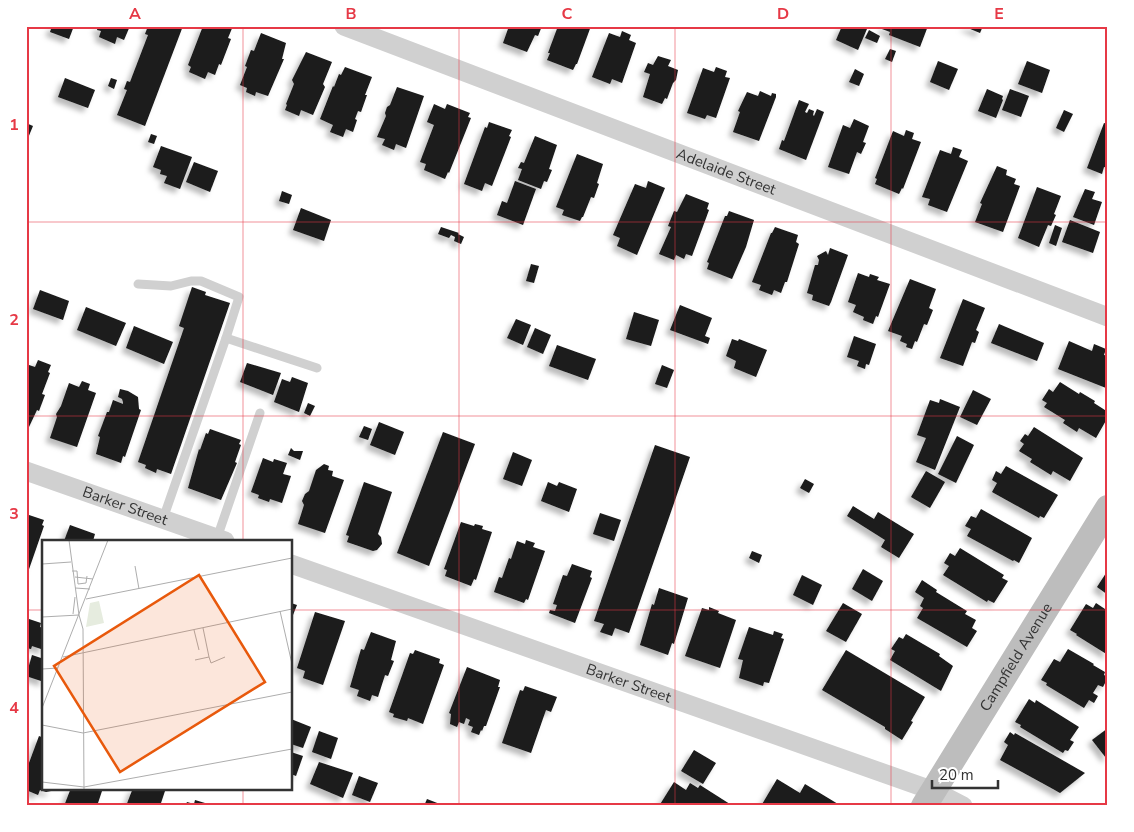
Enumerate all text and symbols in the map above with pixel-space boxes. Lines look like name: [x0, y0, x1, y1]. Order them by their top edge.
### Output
text: A: [129, 3, 141, 25]
text: B: [345, 3, 357, 25]
text: C: [562, 3, 573, 25]
text: D: [777, 3, 789, 25]
text: E: [994, 3, 1004, 25]
text: 1: [9, 114, 19, 136]
street label: Adelaide Street: [674, 144, 780, 200]
text: 2: [9, 309, 19, 331]
street label: Barker Street: [80, 482, 171, 530]
text: 3: [9, 503, 19, 525]
inset map: [42, 540, 292, 790]
street label: Campfield Avenue: [975, 599, 1057, 715]
street label: Barker Street: [583, 659, 675, 708]
text: 4: [9, 697, 19, 719]
scale bar: [932, 757, 998, 789]
text: 20 m: [939, 765, 974, 785]

